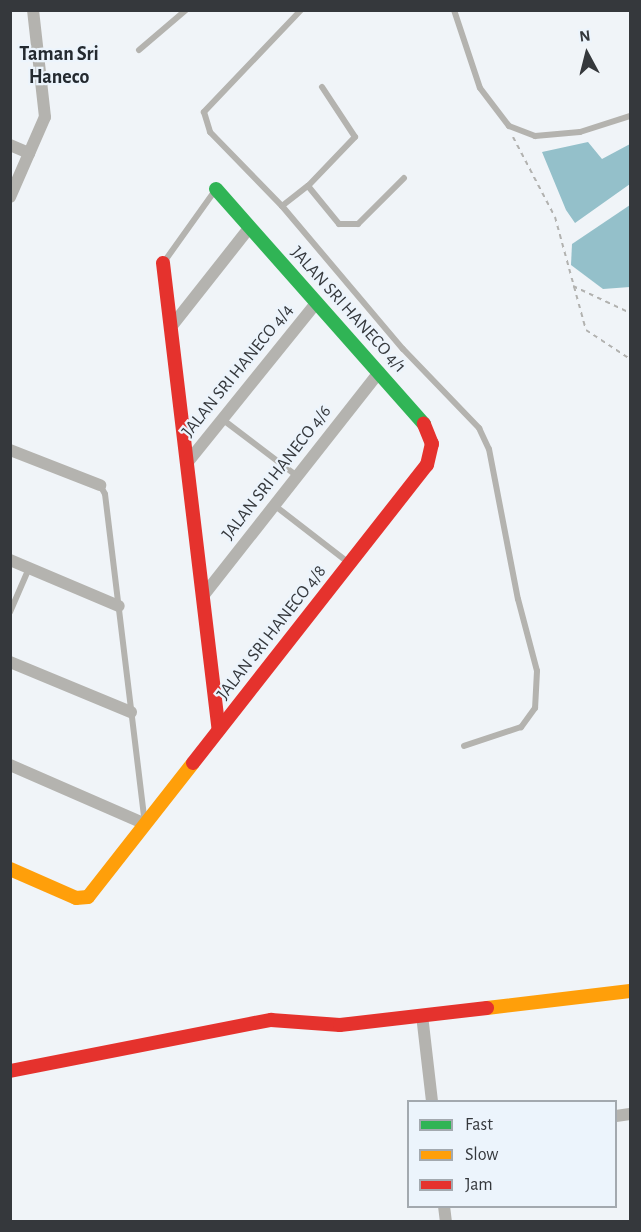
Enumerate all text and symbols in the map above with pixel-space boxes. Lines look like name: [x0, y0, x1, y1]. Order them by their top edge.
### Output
north arrow: [557, 24, 617, 84]
text: N: [578, 28, 591, 45]
district label: Taman Sri Haneco: [19, 42, 99, 89]
street label: JALAN SRI HANECO 4/1: [286, 242, 410, 378]
street label: JALAN SRI HANECO 4/4: [178, 300, 298, 442]
street label: JALAN SRI HANECO 4/6: [218, 401, 336, 545]
street label: JALAN SRI HANECO 4/8: [213, 561, 331, 705]
legend: [407, 1100, 617, 1208]
text: Fast: [465, 1116, 493, 1134]
text: Slow: [465, 1146, 498, 1164]
text: Jam: [465, 1176, 493, 1194]

